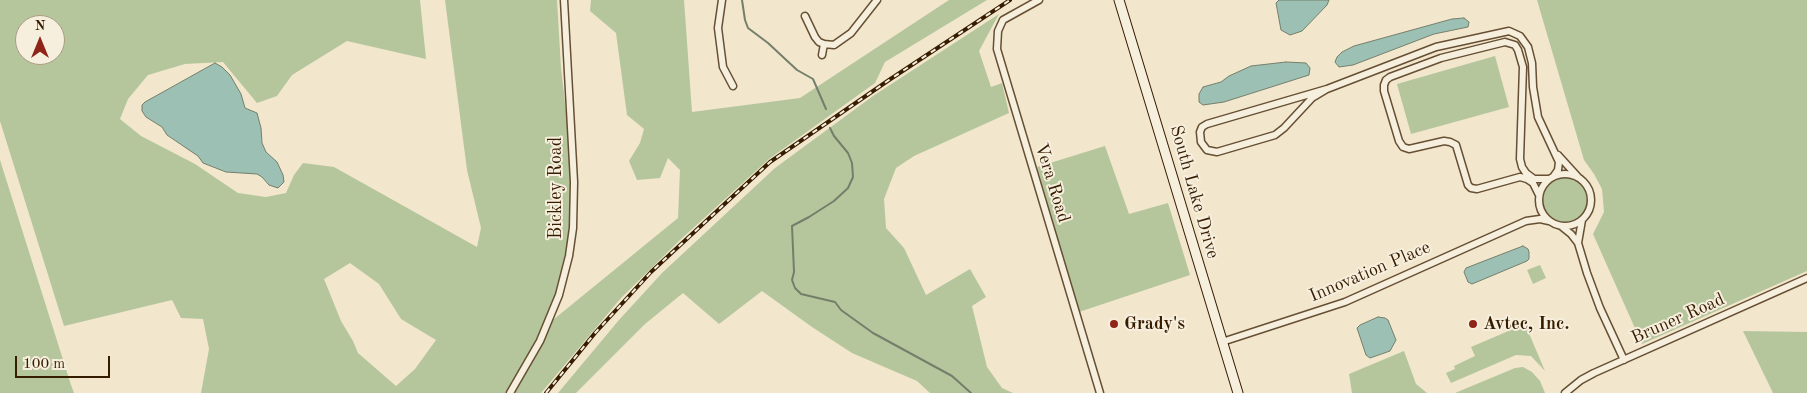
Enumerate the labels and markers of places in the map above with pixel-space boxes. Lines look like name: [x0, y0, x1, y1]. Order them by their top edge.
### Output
place label: Grady's: [1124, 313, 1185, 335]
place label: Avtec, Inc.: [1483, 313, 1570, 335]
marker: Grady's: [1108, 318, 1120, 330]
marker: Avtec, Inc.: [1467, 318, 1479, 330]

